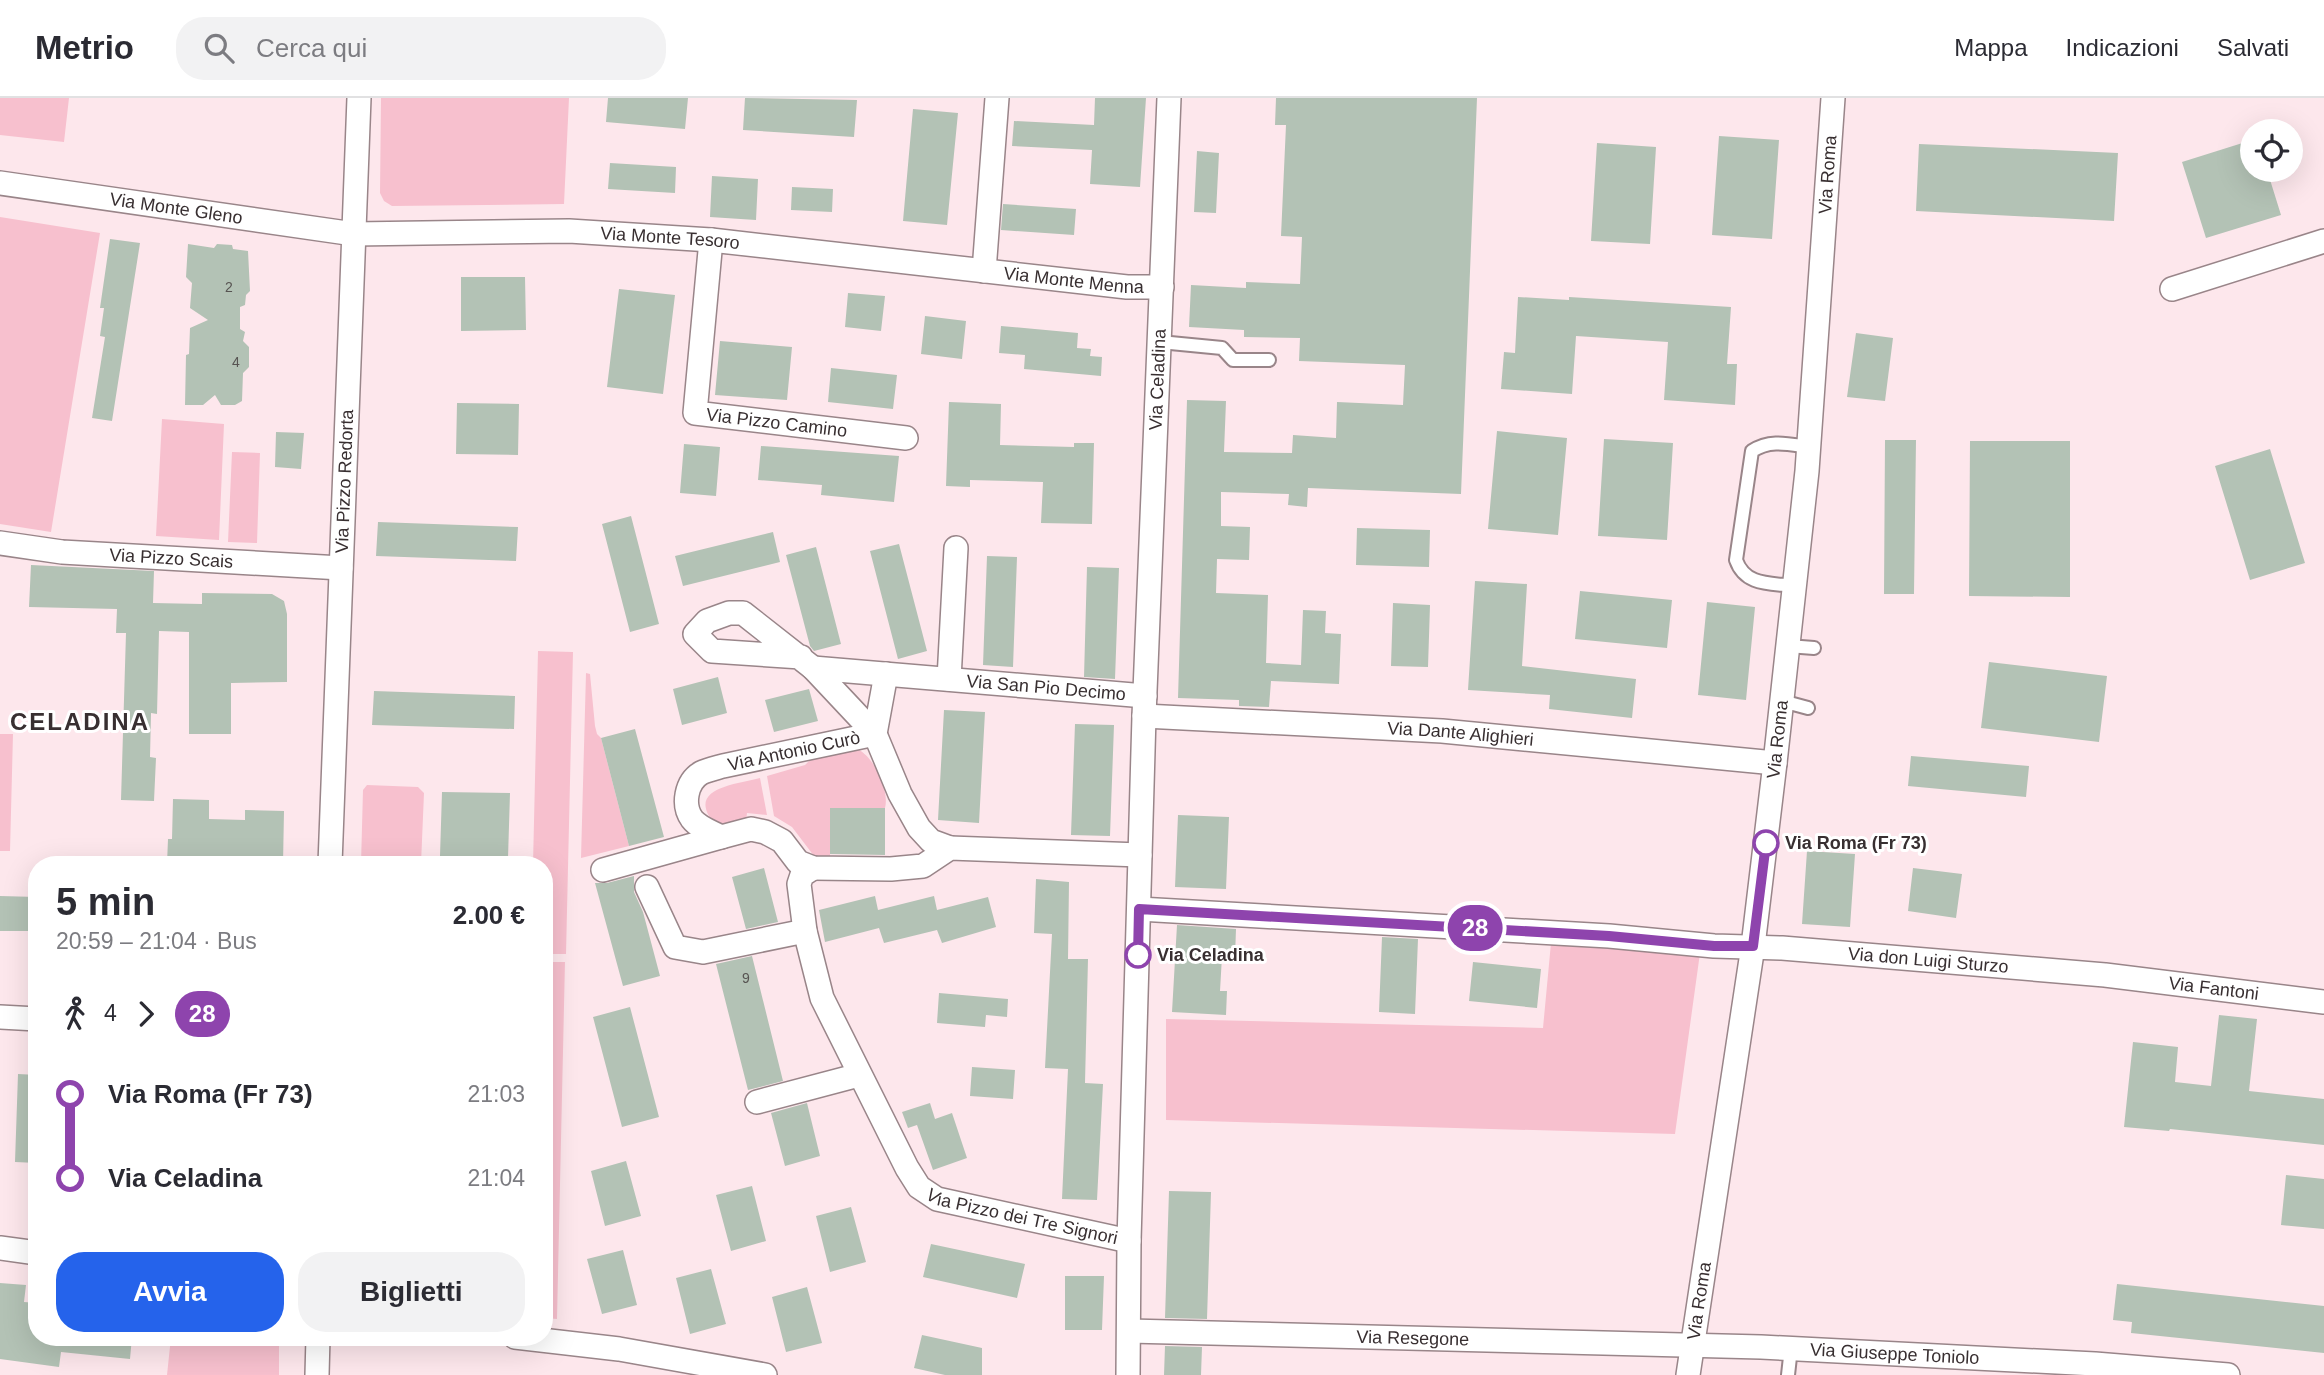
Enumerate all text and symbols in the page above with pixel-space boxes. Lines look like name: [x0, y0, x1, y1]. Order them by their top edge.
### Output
search box: [176, 17, 666, 80]
text: Metrio: [35, 29, 134, 66]
icon: search: [200, 29, 238, 67]
text: Cerca qui: [256, 33, 367, 63]
text: Mappa: [1954, 34, 2028, 61]
text: Indicazioni: [2066, 34, 2179, 61]
text: Salvati: [2217, 34, 2289, 61]
map controls: [2240, 119, 2303, 182]
button: locate: [2240, 119, 2303, 182]
street label: Via Roma: [1815, 134, 1840, 215]
street label: Via Monte Gleno: [109, 189, 244, 228]
street label: Via Monte Tesoro: [600, 223, 741, 253]
street label: Via Monte Menna: [1003, 263, 1145, 297]
house number: 2: [225, 279, 233, 295]
street label: Via Celadina: [1146, 327, 1170, 431]
house number: 4: [232, 354, 240, 370]
street label: Via Pizzo Camino: [705, 404, 848, 441]
street label: Via Pizzo Redorta: [332, 408, 357, 554]
street label: Via Pizzo Scais: [109, 545, 234, 572]
street label: Via San Pio Decimo: [966, 671, 1127, 704]
street label: Via Roma: [1763, 698, 1792, 780]
district label: CELADINA: [10, 708, 150, 735]
street label: Via Dante Alighieri: [1387, 718, 1535, 750]
street label: Via Antonio Curò: [726, 727, 862, 775]
marker: Via Roma (Fr 73): [1753, 830, 1779, 856]
place label: Via Roma (Fr 73): [1785, 833, 1927, 853]
text: 5 min: [56, 881, 155, 923]
text: 2.00 €: [453, 900, 525, 930]
line badge: 28: [1444, 905, 1506, 951]
text: 28: [1462, 914, 1488, 941]
text: 20:59 – 21:04 · Bus: [56, 928, 257, 954]
marker: Via Celadina: [1125, 942, 1151, 968]
street label: Via don Luigi Sturzo: [1847, 944, 2009, 977]
place label: Via Celadina: [1157, 945, 1265, 965]
house number: 9: [742, 970, 750, 986]
street label: Via Fantoni: [2167, 973, 2260, 1004]
icon: walk: [56, 995, 94, 1033]
icon: forward: [127, 995, 165, 1033]
text: 4: [104, 1000, 117, 1026]
text: 28: [189, 1000, 216, 1027]
text: Via Roma (Fr 73): [108, 1079, 313, 1109]
text: 21:03: [467, 1081, 525, 1107]
text: Via Celadina: [108, 1163, 262, 1193]
text: 21:04: [467, 1165, 525, 1191]
street label: Via Pizzo dei Tre Signori: [922, 1184, 1120, 1248]
button: Avvia: [56, 1252, 284, 1332]
button: Biglietti: [298, 1252, 525, 1332]
street label: Via Roma: [1683, 1259, 1715, 1341]
street label: Via Resegone: [1356, 1327, 1470, 1350]
street label: Via Giuseppe Toniolo: [1809, 1340, 1980, 1368]

